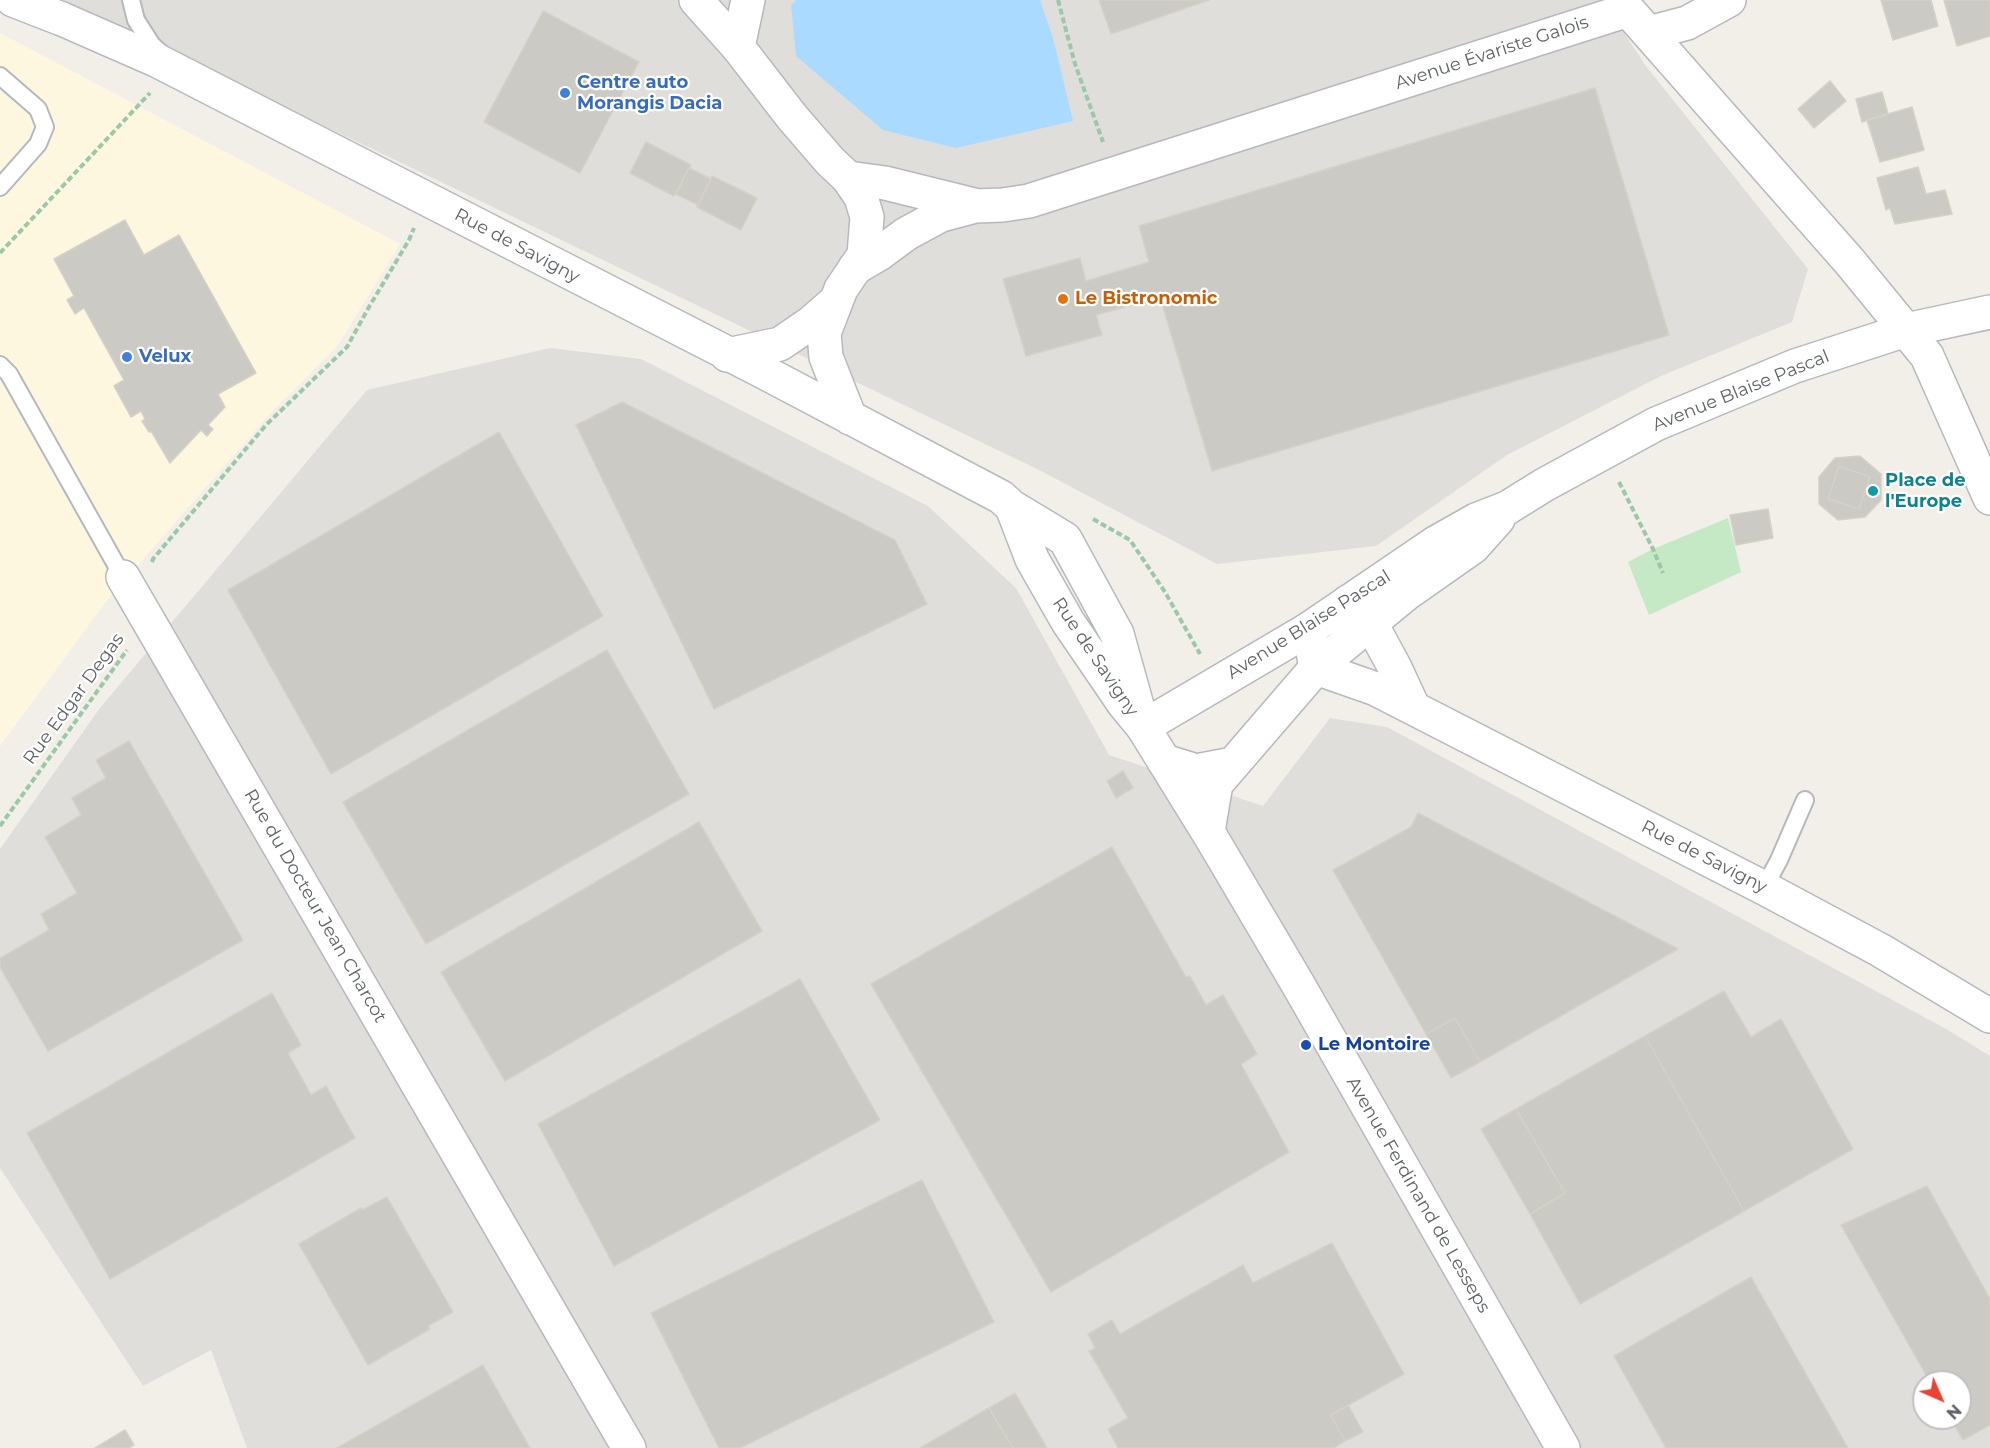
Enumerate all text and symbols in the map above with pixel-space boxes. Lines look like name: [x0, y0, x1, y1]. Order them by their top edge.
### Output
street label: Avenue Évariste Galois: [1393, 12, 1591, 94]
place label: Centre auto Morangis Dacia: [577, 72, 722, 115]
marker: Centre auto Morangis Dacia: [558, 86, 572, 100]
street label: Rue de Savigny: [451, 204, 583, 288]
place label: Le Bistronomic: [1075, 288, 1217, 310]
marker: Le Bistronomic: [1056, 292, 1070, 306]
place label: Velux: [139, 346, 191, 368]
street label: Avenue Blaise Pascal: [1650, 346, 1832, 436]
marker: Velux: [120, 350, 134, 364]
place label: Place de l'Europe: [1885, 470, 1966, 512]
marker: Place de l'Europe: [1866, 484, 1880, 498]
street label: Avenue Blaise Pascal: [1223, 566, 1395, 684]
street label: Rue de Savigny: [1047, 594, 1143, 720]
street label: Rue Edgar Degas: [19, 629, 129, 769]
street label: Rue du Docteur Jean Charcot: [239, 785, 391, 1027]
street label: Rue de Savigny: [1637, 816, 1771, 898]
place label: Le Montoire: [1318, 1034, 1430, 1056]
marker: Le Montoire: [1299, 1038, 1313, 1052]
street label: Avenue Ferdinand de Lesseps: [1341, 1073, 1495, 1317]
north arrow: [1912, 1370, 1972, 1430]
text: N: [1942, 1400, 1965, 1423]

